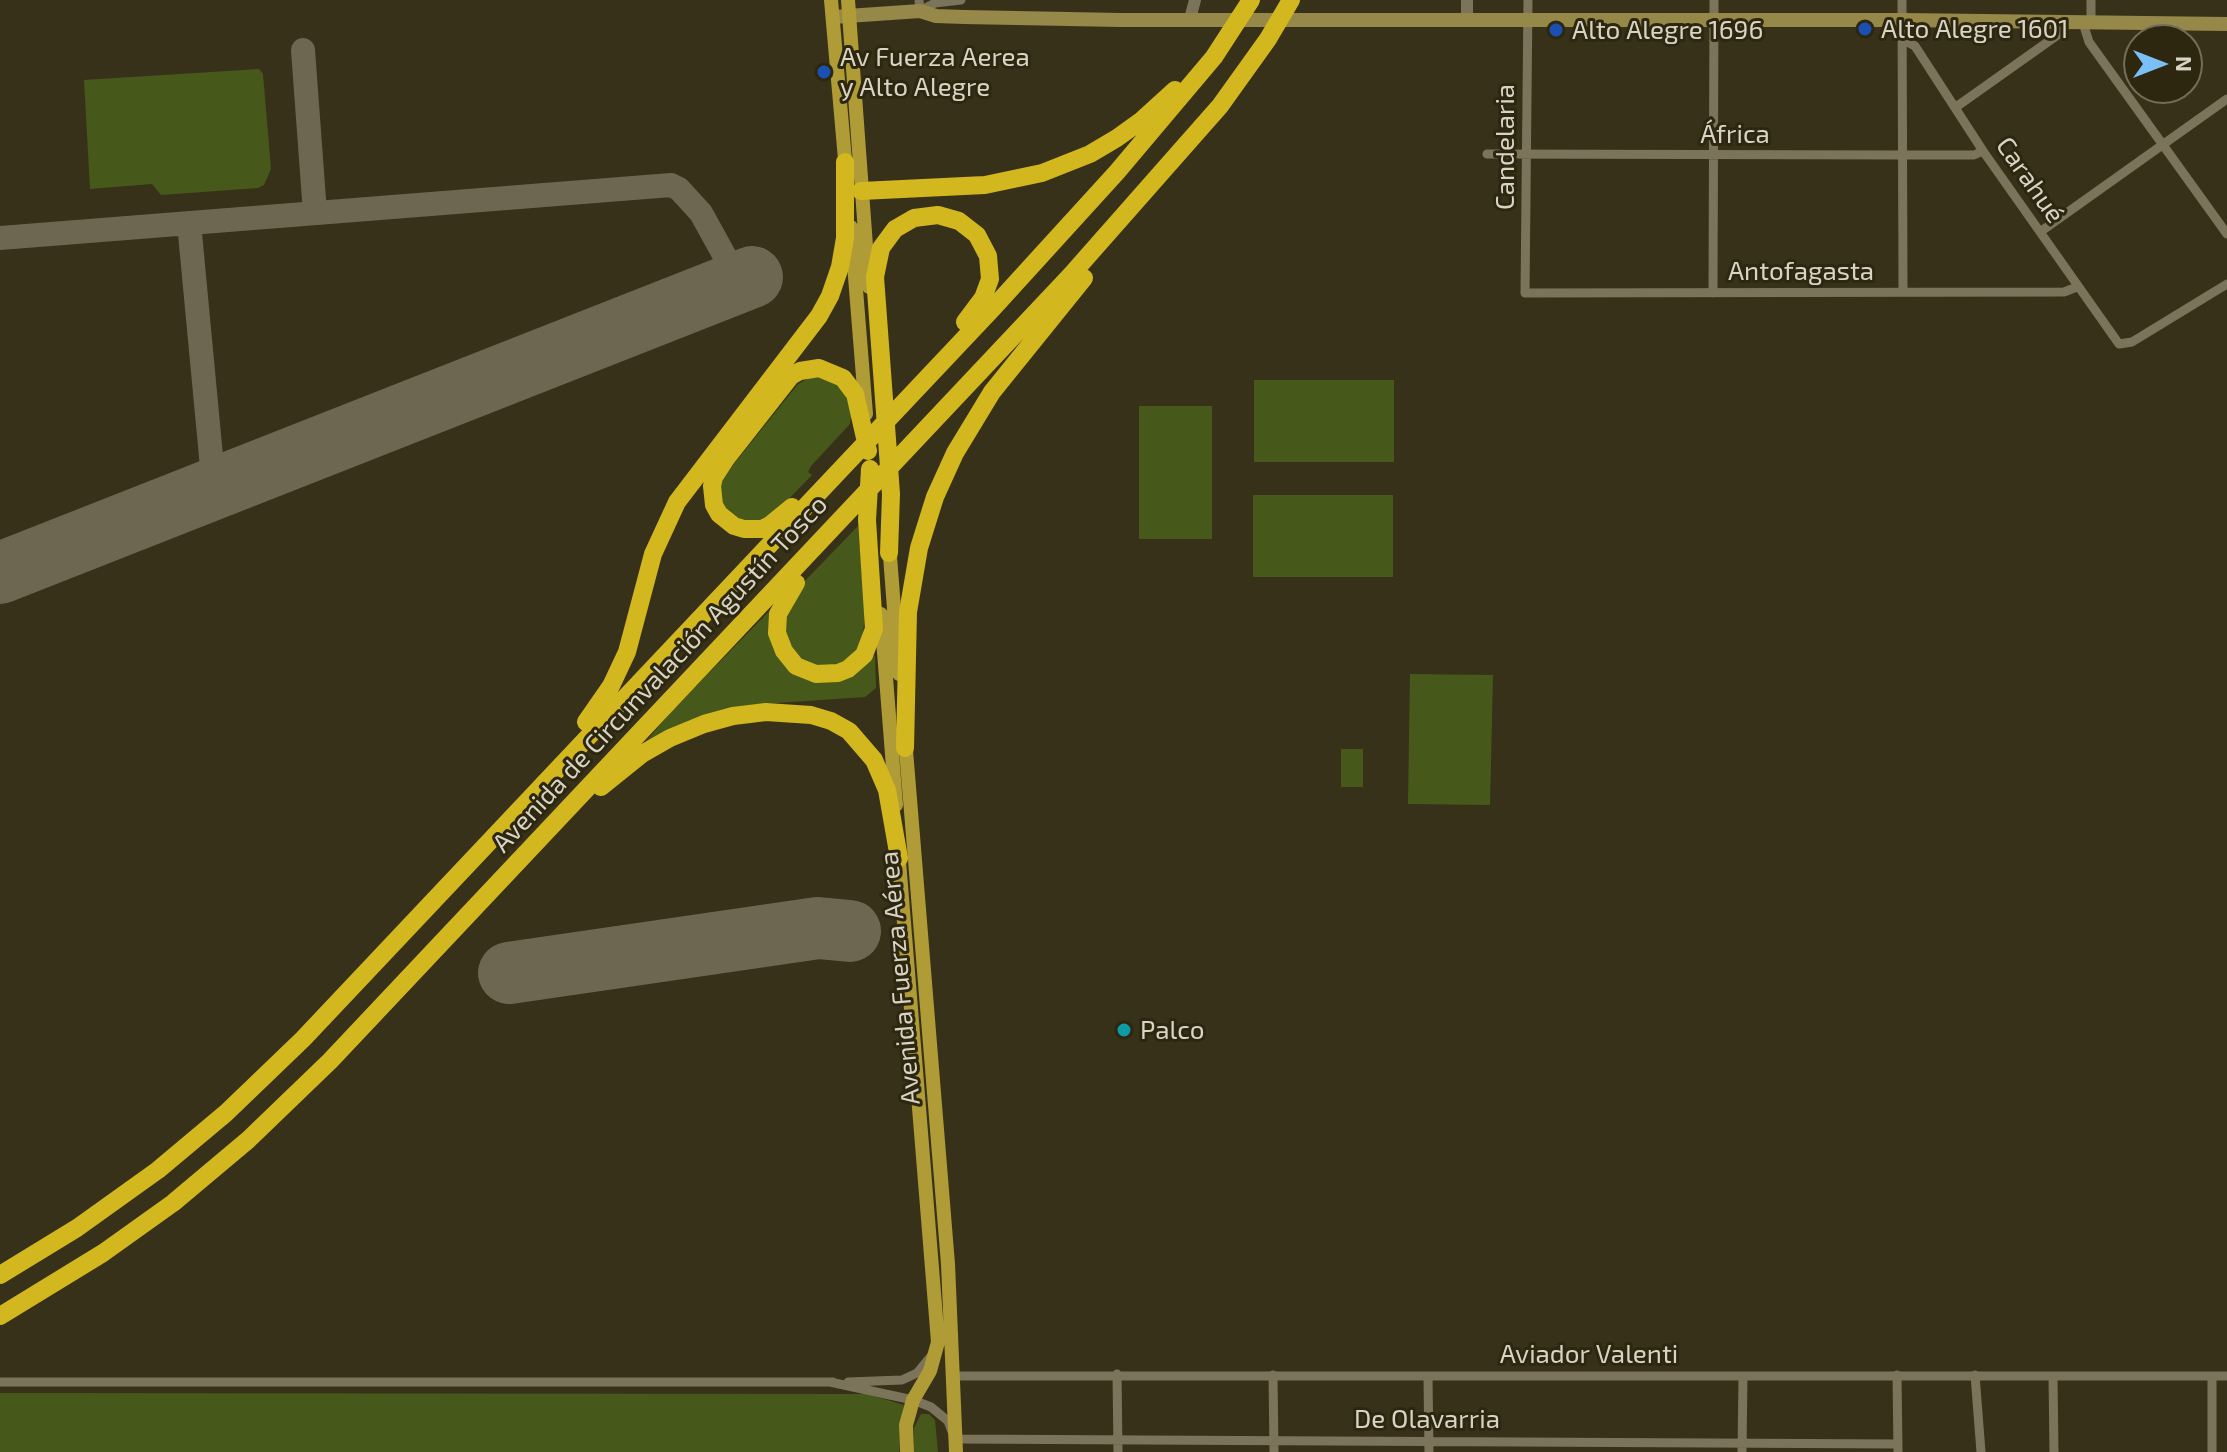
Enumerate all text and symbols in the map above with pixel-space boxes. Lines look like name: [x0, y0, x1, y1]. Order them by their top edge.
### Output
place label: Alto Alegre 1601: [1881, 13, 2069, 45]
place label: Alto Alegre 1696: [1572, 14, 1763, 46]
marker: Alto Alegre 1601: [1856, 20, 1874, 38]
marker: Alto Alegre 1696: [1547, 21, 1565, 39]
north arrow: [2123, 24, 2203, 104]
place label: Av Fuerza Aerea y Alto Alegre: [840, 41, 1030, 102]
text: N: [2172, 56, 2198, 72]
marker: Av Fuerza Aerea y Alto Alegre: [815, 63, 833, 81]
street label: Candelaria: [1489, 84, 1521, 210]
street label: África: [1700, 118, 1770, 150]
street label: Carahué: [1989, 131, 2071, 229]
street label: Antofagasta: [1728, 255, 1874, 287]
street label: Avenida de Circunvalación Agustín Tosco: [486, 489, 834, 859]
street label: Avenida Fuerza Aérea: [873, 850, 927, 1106]
place label: Palco: [1140, 1014, 1205, 1046]
marker: Palco: [1115, 1021, 1133, 1039]
street label: Aviador Valenti: [1500, 1338, 1678, 1370]
street label: De Olavarria: [1354, 1403, 1500, 1435]

